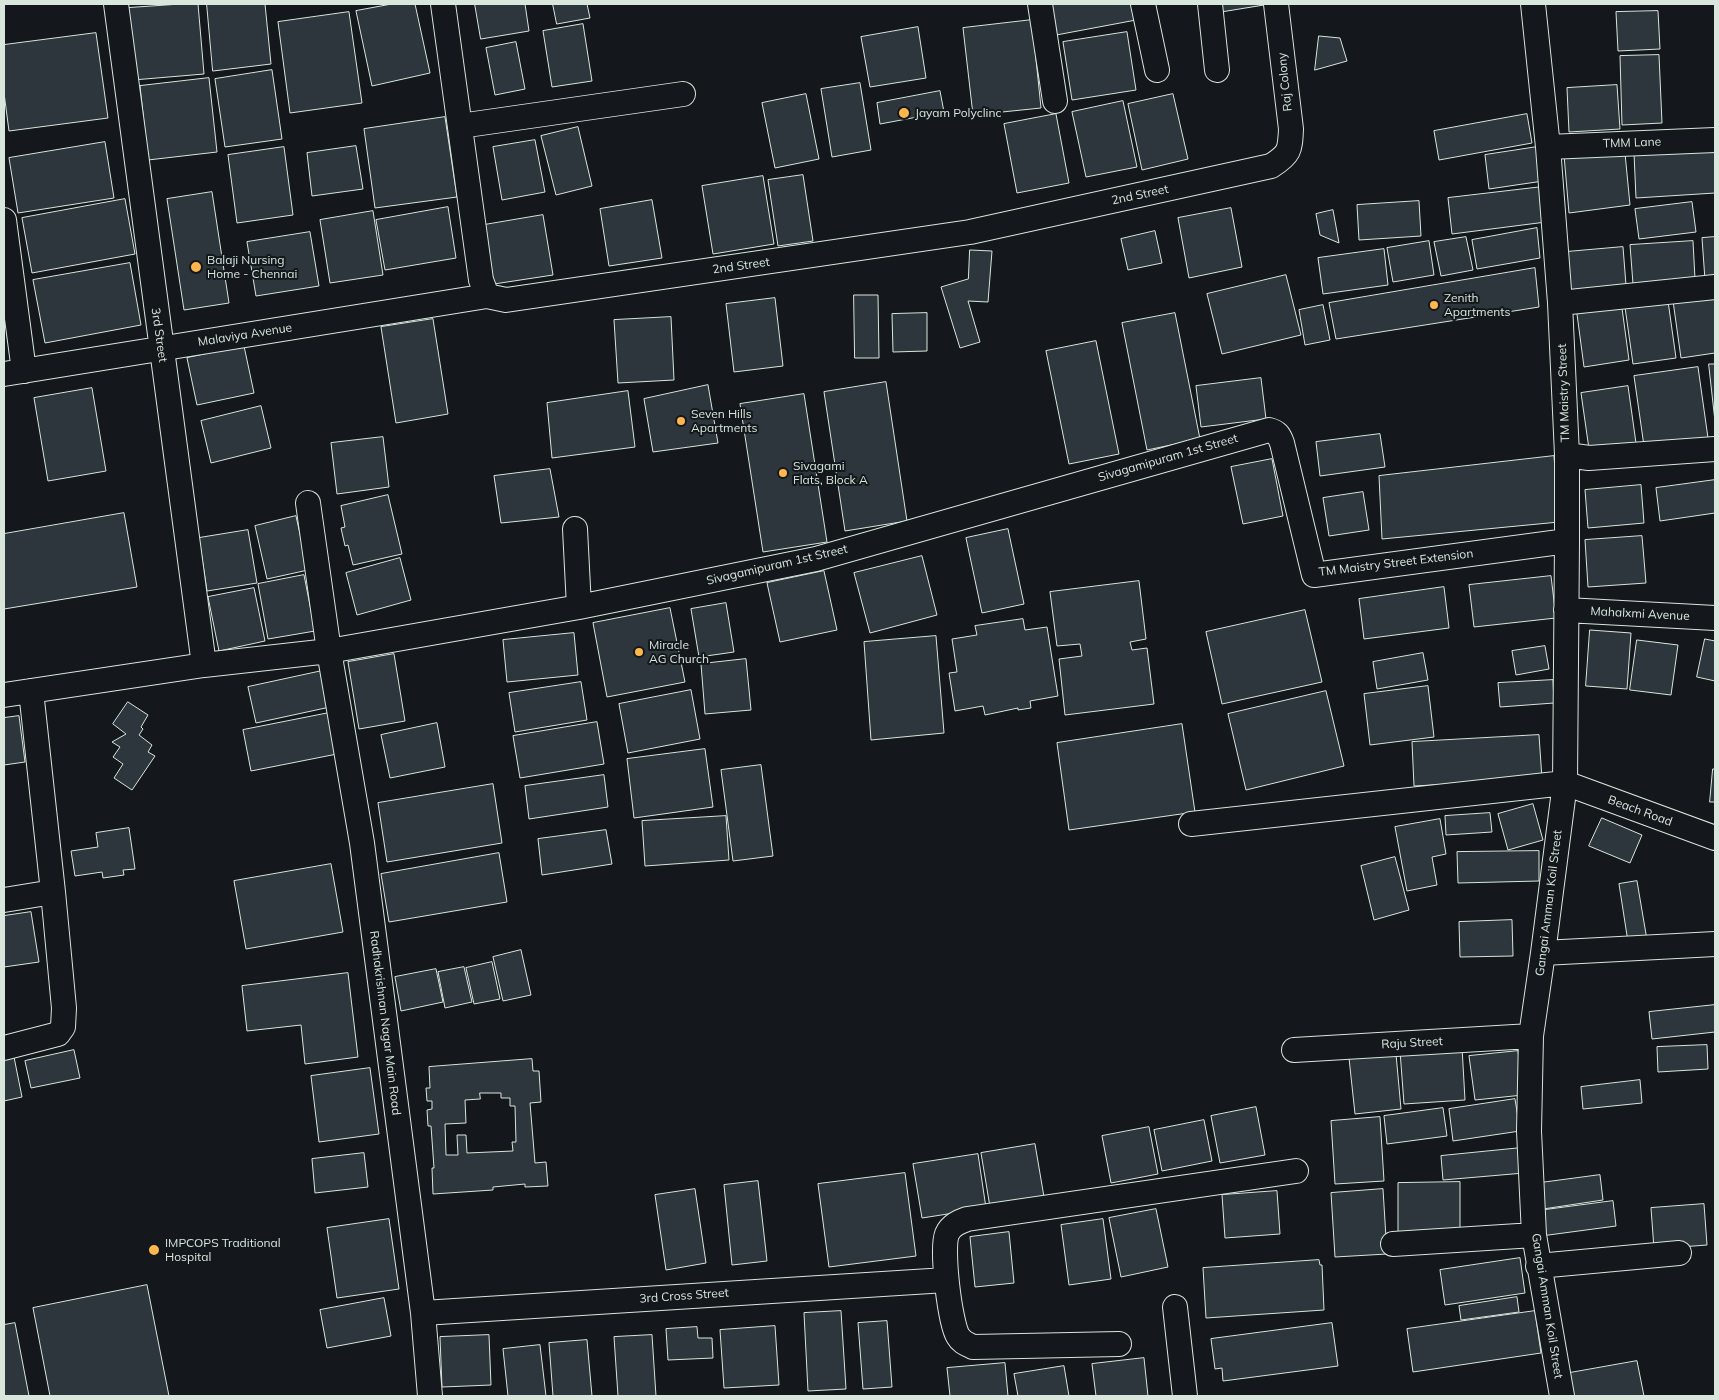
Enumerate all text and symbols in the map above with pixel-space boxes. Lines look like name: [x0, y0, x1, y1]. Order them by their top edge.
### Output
street label: Raj Colony: [1275, 52, 1295, 112]
marker: Jayam Polyclinc: [897, 106, 911, 120]
place label: Jayam Polyclinc: [915, 106, 1001, 120]
street label: TMM Lane: [1603, 135, 1661, 151]
street label: 2nd Street: [1110, 182, 1170, 208]
place label: Balaji Nursing Home - Chennai: [207, 253, 297, 281]
street label: 2nd Street: [711, 255, 771, 277]
marker: Balaji Nursing Home - Chennai: [189, 260, 203, 274]
place label: Zenith Apartments: [1444, 291, 1510, 319]
marker: Zenith Apartments: [1428, 299, 1440, 311]
street label: 3rd Street: [148, 307, 170, 363]
street label: Malaviya Avenue: [197, 320, 293, 350]
street label: TM Maistry Street: [1555, 344, 1573, 442]
place label: Seven Hills Apartments: [691, 407, 757, 435]
marker: Seven Hills Apartments: [675, 415, 687, 427]
street label: Sivagamipuram 1st Street: [1097, 431, 1239, 485]
place label: Sivagami Flats, Block A: [793, 459, 868, 487]
marker: Sivagami Flats, Block A: [777, 467, 789, 479]
street label: Sivagamipuram 1st Street: [705, 542, 849, 588]
street label: TM Maistry Street Extension: [1318, 546, 1474, 580]
street label: Mahalxmi Avenue: [1590, 604, 1690, 624]
place label: Miracle AG Church: [649, 638, 709, 666]
marker: Miracle AG Church: [633, 646, 645, 658]
street label: Beach Road: [1606, 793, 1674, 829]
street label: Gangai Amman Koil Street: [1533, 829, 1565, 977]
street label: Radhakrishnan Nagar Main Road: [367, 930, 403, 1116]
street label: Raju Street: [1381, 1034, 1443, 1052]
street label: Gangai Amman Koil Street: [1528, 1232, 1566, 1380]
place label: IMPCOPS Traditional Hospital: [165, 1236, 281, 1264]
marker: IMPCOPS Traditional Hospital: [147, 1243, 161, 1257]
street label: 3rd Cross Street: [639, 1286, 729, 1306]

